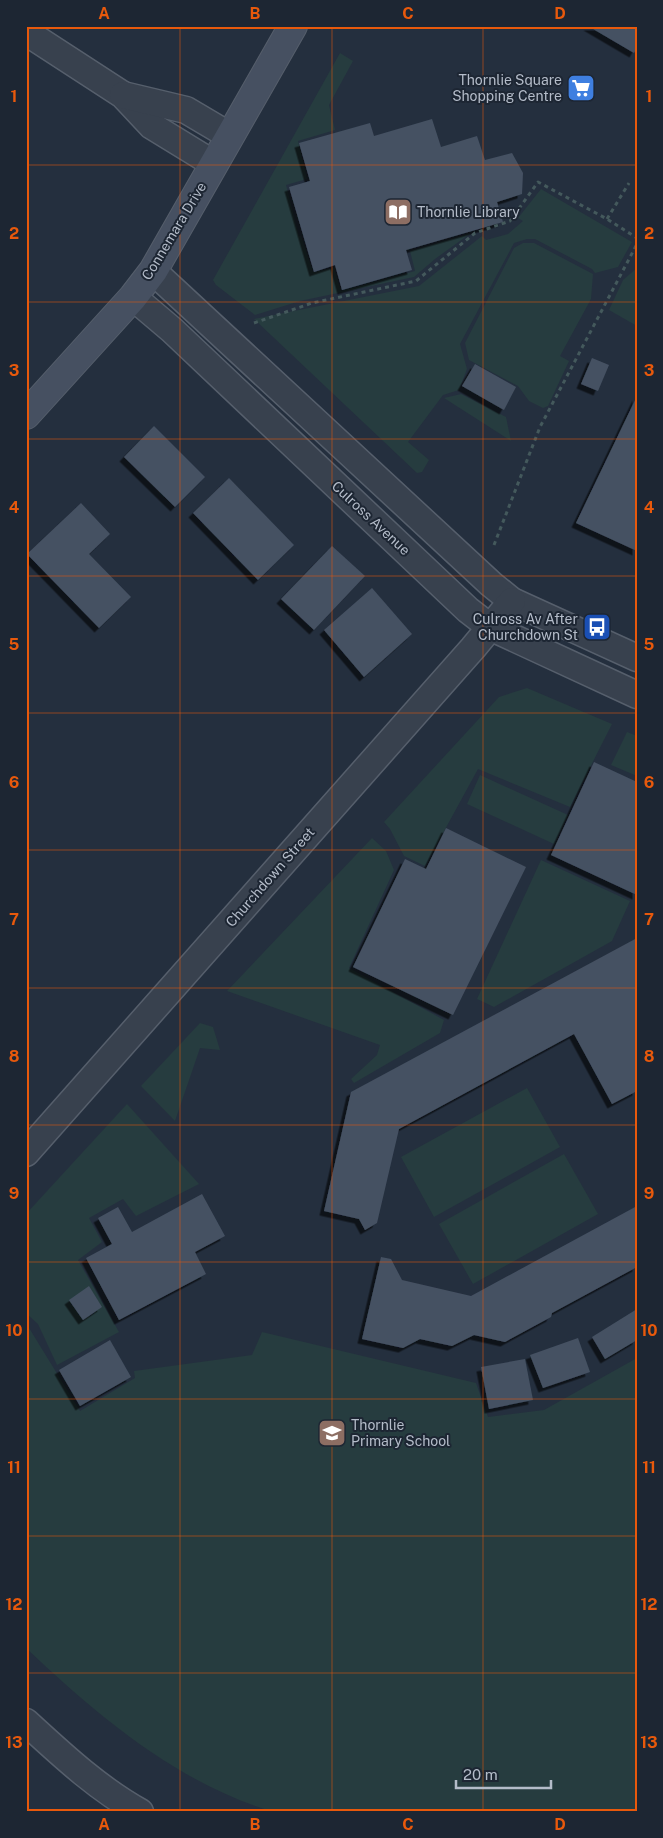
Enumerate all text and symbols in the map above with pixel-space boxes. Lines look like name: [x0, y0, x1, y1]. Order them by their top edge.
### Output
text: A: [98, 4, 110, 23]
text: B: [250, 4, 261, 23]
text: C: [402, 4, 414, 23]
text: D: [554, 4, 566, 23]
place label: Thornlie Square Shopping Centre: [452, 72, 562, 104]
supermarket icon: Thornlie Square Shopping Centre: [566, 73, 596, 103]
text: 1: [11, 87, 17, 106]
text: 1: [646, 87, 652, 106]
street label: Connemara Drive: [138, 179, 210, 283]
library icon: Thornlie Library: [383, 197, 413, 227]
place label: Thornlie Library: [417, 204, 520, 220]
text: 2: [9, 224, 19, 243]
text: 2: [644, 224, 654, 243]
text: 3: [9, 361, 19, 380]
text: 3: [644, 361, 654, 380]
street label: Culross Avenue: [329, 478, 413, 558]
text: 4: [9, 498, 20, 517]
text: 4: [644, 498, 655, 517]
place label: Culross Av After Churchdown St: [473, 611, 578, 643]
bus stop icon: Culross Av After Churchdown St: [582, 612, 612, 642]
text: 5: [9, 635, 20, 654]
text: 5: [644, 635, 655, 654]
text: 6: [9, 773, 19, 792]
text: 6: [644, 773, 654, 792]
street label: Churchdown Street: [223, 824, 317, 930]
text: 7: [9, 910, 19, 929]
text: 7: [644, 910, 654, 929]
text: 8: [9, 1047, 20, 1066]
text: 8: [644, 1047, 655, 1066]
text: 9: [9, 1184, 19, 1203]
text: 9: [644, 1184, 654, 1203]
text: 10: [5, 1321, 23, 1340]
text: 10: [640, 1321, 658, 1340]
place label: Thornlie Primary School: [351, 1417, 450, 1449]
school or university icon: Thornlie Primary School: [317, 1418, 347, 1448]
text: 11: [7, 1458, 21, 1477]
text: 11: [642, 1458, 656, 1477]
text: 12: [5, 1595, 23, 1614]
text: 12: [640, 1595, 658, 1614]
text: 13: [5, 1733, 23, 1752]
text: 13: [640, 1733, 658, 1752]
scale bar: [456, 1758, 550, 1790]
text: 20 m: [463, 1766, 498, 1783]
text: A: [98, 1815, 110, 1834]
text: B: [250, 1815, 261, 1834]
text: C: [402, 1815, 414, 1834]
text: D: [554, 1815, 566, 1834]

